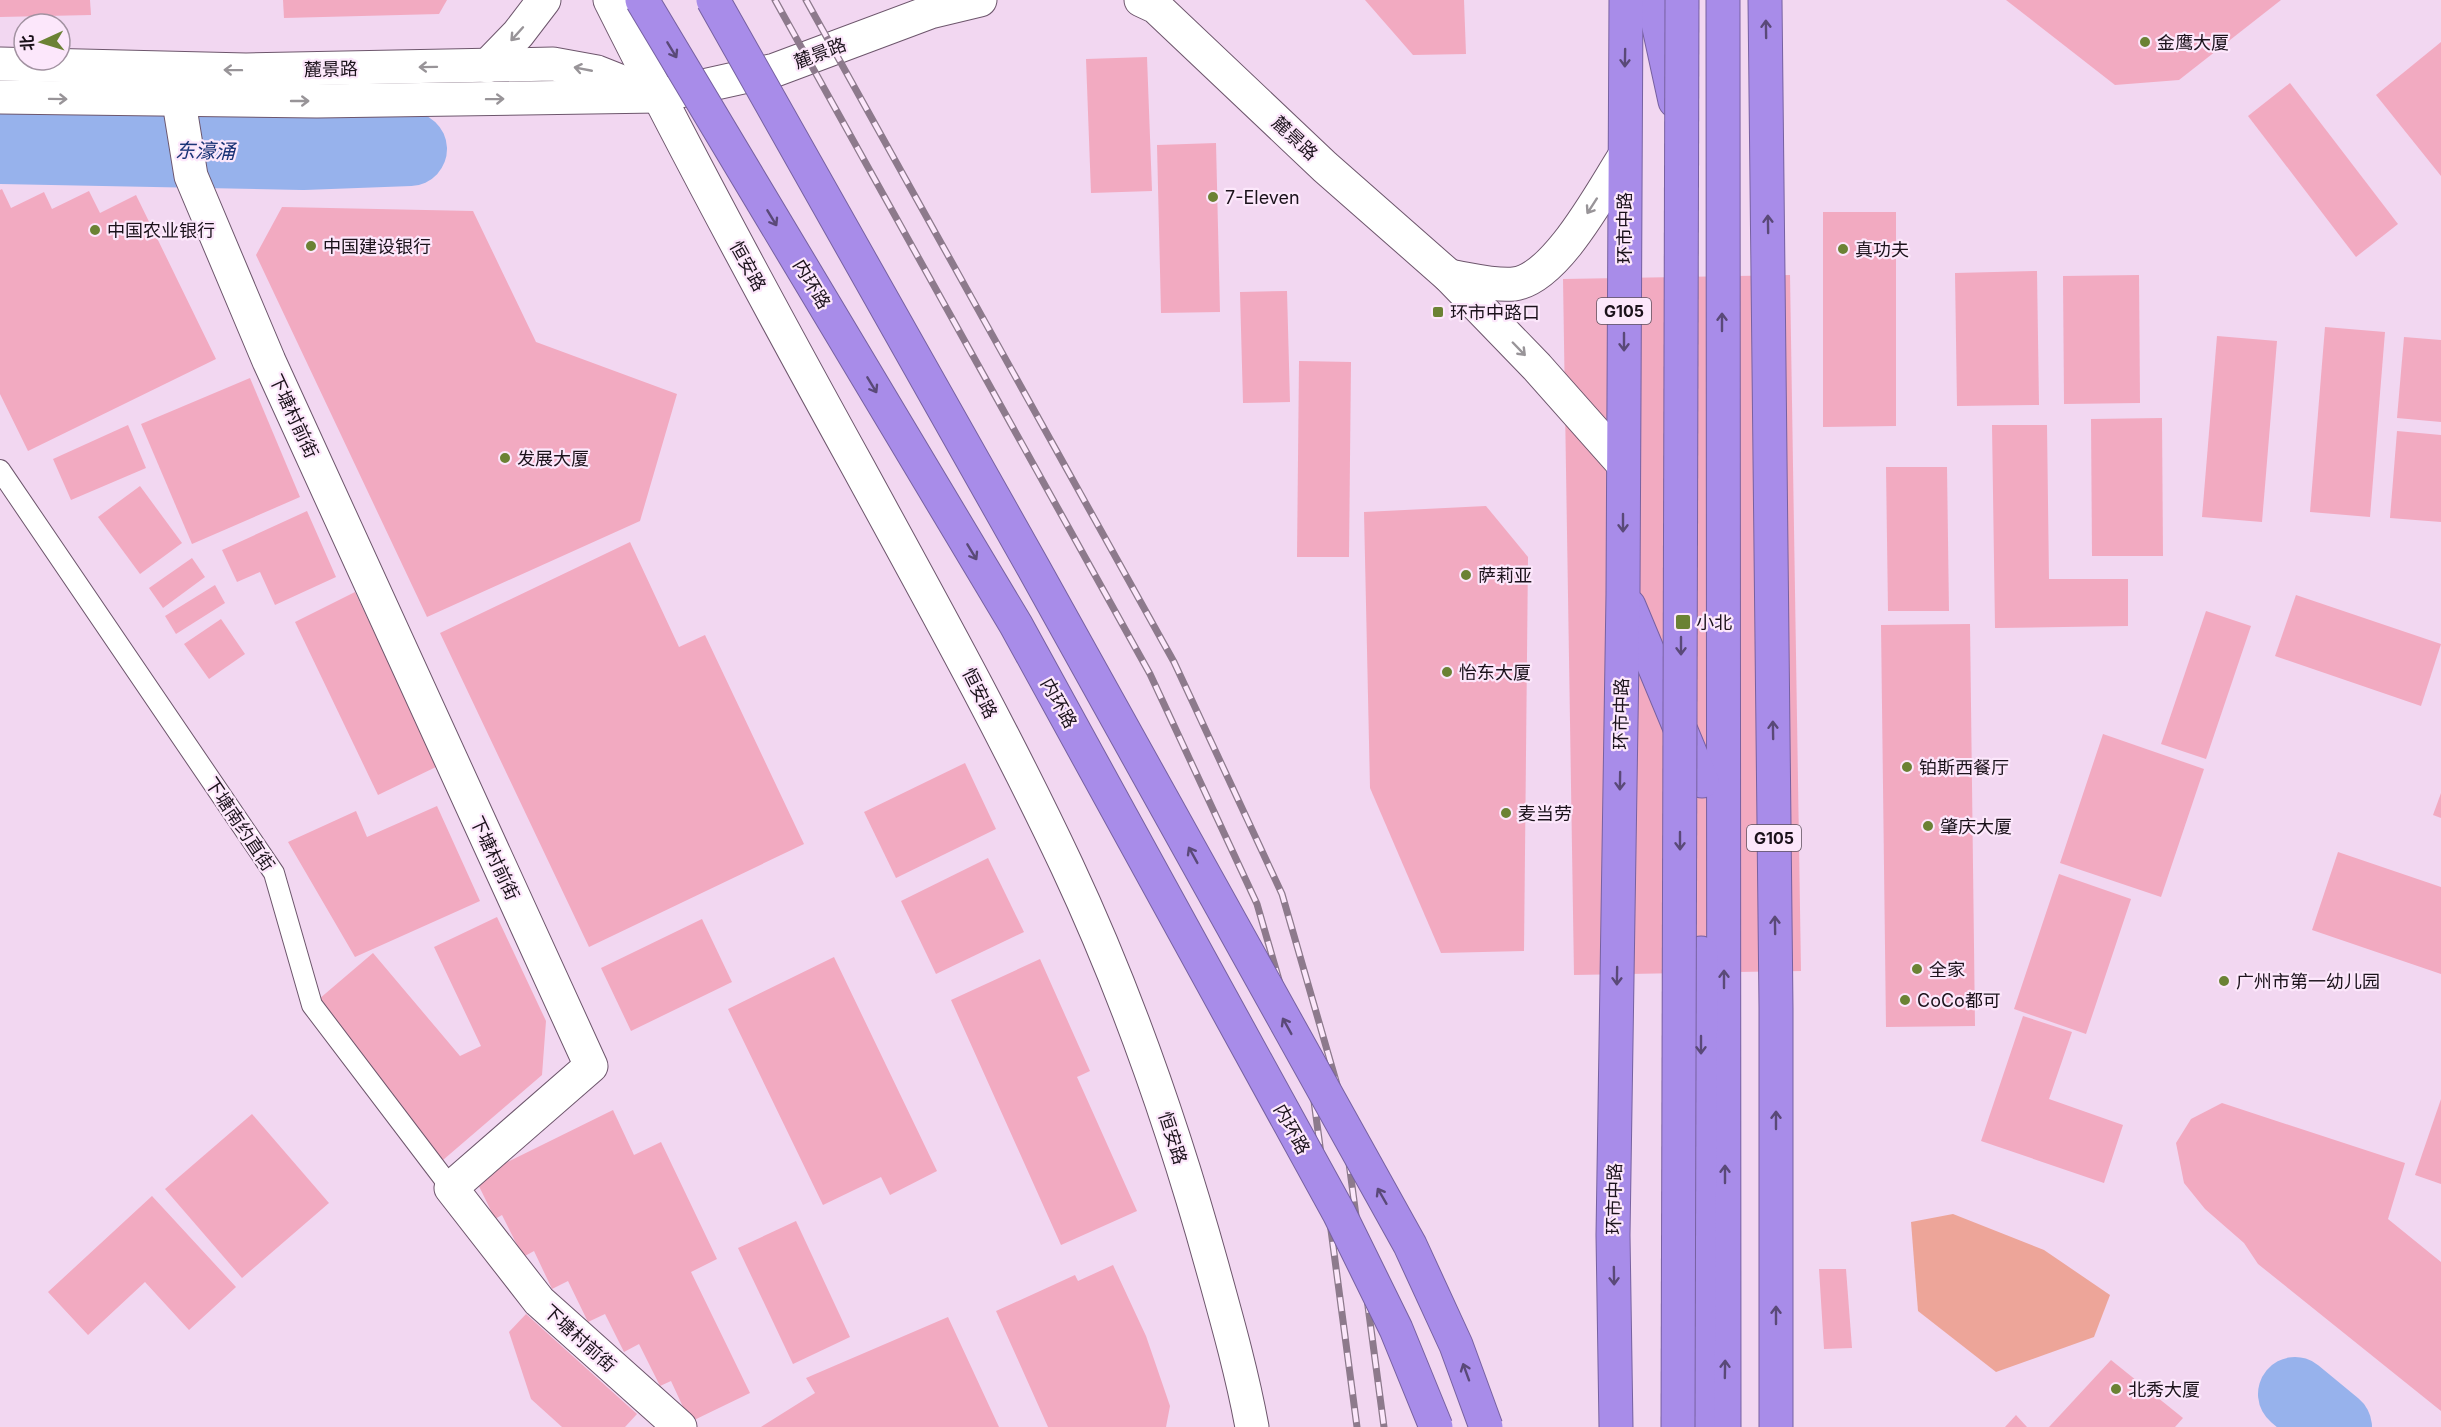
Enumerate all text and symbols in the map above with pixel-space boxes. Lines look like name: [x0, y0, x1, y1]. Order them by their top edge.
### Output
north arrow: [12, 12, 72, 72]
one-way arrow: [1760, 20, 1772, 40]
one-way arrow: [510, 26, 524, 41]
place label: 金鹰大厦: [2157, 32, 2229, 53]
text: 北: [17, 34, 38, 52]
street label: 麓景路: [791, 34, 849, 72]
marker: 金鹰大厦: [2138, 35, 2152, 49]
one-way arrow: [666, 41, 678, 58]
one-way arrow: [1619, 48, 1631, 68]
street label: 麓景路: [304, 58, 358, 80]
one-way arrow: [419, 61, 439, 73]
one-way arrow: [574, 63, 593, 74]
one-way arrow: [224, 64, 244, 76]
one-way arrow: [48, 93, 68, 105]
one-way arrow: [485, 93, 505, 105]
one-way arrow: [290, 95, 310, 107]
street label: 麓景路: [1268, 112, 1322, 164]
water label: 东濠涌: [175, 138, 237, 164]
place label: 7-Eleven: [1225, 187, 1300, 208]
marker: 7-Eleven: [1206, 190, 1220, 204]
street label: 环市中路: [1614, 192, 1635, 264]
one-way arrow: [1586, 197, 1598, 214]
one-way arrow: [766, 209, 778, 226]
one-way arrow: [1762, 215, 1774, 235]
place label: 中国农业银行: [107, 220, 215, 241]
marker: 中国农业银行: [88, 223, 102, 237]
place label: 中国建设银行: [323, 236, 431, 257]
street label: 恒安路: [726, 237, 770, 295]
marker: 中国建设银行: [304, 239, 318, 253]
place label: 真功夫: [1855, 239, 1909, 260]
marker: 真功夫: [1836, 242, 1850, 256]
street label: 内环路: [789, 255, 835, 313]
road number: G105: [1597, 298, 1651, 324]
place label: 环市中路口: [1450, 302, 1540, 323]
marker: 环市中路口: [1431, 305, 1445, 319]
one-way arrow: [1716, 312, 1728, 332]
one-way arrow: [1618, 331, 1629, 351]
one-way arrow: [1511, 341, 1526, 356]
street label: 下塘村前街: [265, 371, 323, 461]
one-way arrow: [866, 376, 878, 393]
place label: 发展大厦: [517, 448, 589, 469]
marker: 发展大厦: [498, 451, 512, 465]
one-way arrow: [1617, 512, 1629, 532]
one-way arrow: [967, 543, 979, 560]
place label: 萨莉亚: [1478, 565, 1532, 586]
marker: 萨莉亚: [1459, 568, 1473, 582]
place label: 小北: [1696, 612, 1732, 633]
marker: 小北: [1674, 613, 1692, 631]
one-way arrow: [1675, 636, 1687, 656]
place label: 怡东大厦: [1459, 662, 1531, 683]
street label: 恒安路: [958, 664, 1002, 722]
marker: 怡东大厦: [1440, 665, 1454, 679]
street label: 内环路: [1037, 674, 1081, 732]
street label: 环市中路: [1610, 678, 1632, 750]
one-way arrow: [1767, 720, 1779, 740]
place label: 铂斯西餐厅: [1919, 757, 2009, 778]
marker: 铂斯西餐厅: [1900, 760, 1914, 774]
one-way arrow: [1614, 770, 1626, 790]
street label: 下塘南约直街: [201, 773, 279, 875]
place label: 麦当劳: [1518, 803, 1572, 824]
marker: 麦当劳: [1499, 806, 1513, 820]
street label: 下塘村前街: [466, 813, 524, 903]
place label: 肇庆大厦: [1940, 816, 2012, 837]
marker: 肇庆大厦: [1921, 819, 1935, 833]
road number: G105: [1747, 825, 1801, 851]
one-way arrow: [1674, 831, 1686, 851]
one-way arrow: [1187, 847, 1199, 864]
one-way arrow: [1769, 915, 1781, 935]
place label: 全家: [1929, 959, 1965, 980]
marker: 全家: [1910, 962, 1924, 976]
one-way arrow: [1611, 965, 1623, 985]
one-way arrow: [1718, 969, 1730, 989]
place label: 广州市第一幼儿园: [2236, 971, 2380, 992]
marker: 广州市第一幼儿园: [2217, 974, 2231, 988]
place label: CoCo都可: [1917, 990, 2001, 1011]
marker: CoCo都可: [1898, 993, 1912, 1007]
one-way arrow: [1281, 1018, 1293, 1035]
one-way arrow: [1695, 1035, 1707, 1055]
street label: 内环路: [1270, 1100, 1314, 1158]
street label: 恒安路: [1155, 1109, 1191, 1167]
one-way arrow: [1770, 1110, 1782, 1130]
street label: 环市中路: [1603, 1163, 1625, 1235]
one-way arrow: [1719, 1164, 1731, 1184]
one-way arrow: [1376, 1188, 1388, 1205]
one-way arrow: [1608, 1265, 1620, 1285]
street label: 下塘村前街: [540, 1300, 620, 1376]
one-way arrow: [1771, 1305, 1782, 1325]
one-way arrow: [1720, 1359, 1731, 1379]
one-way arrow: [1459, 1363, 1470, 1382]
place label: 北秀大厦: [2128, 1379, 2200, 1400]
marker: 北秀大厦: [2109, 1382, 2123, 1396]

